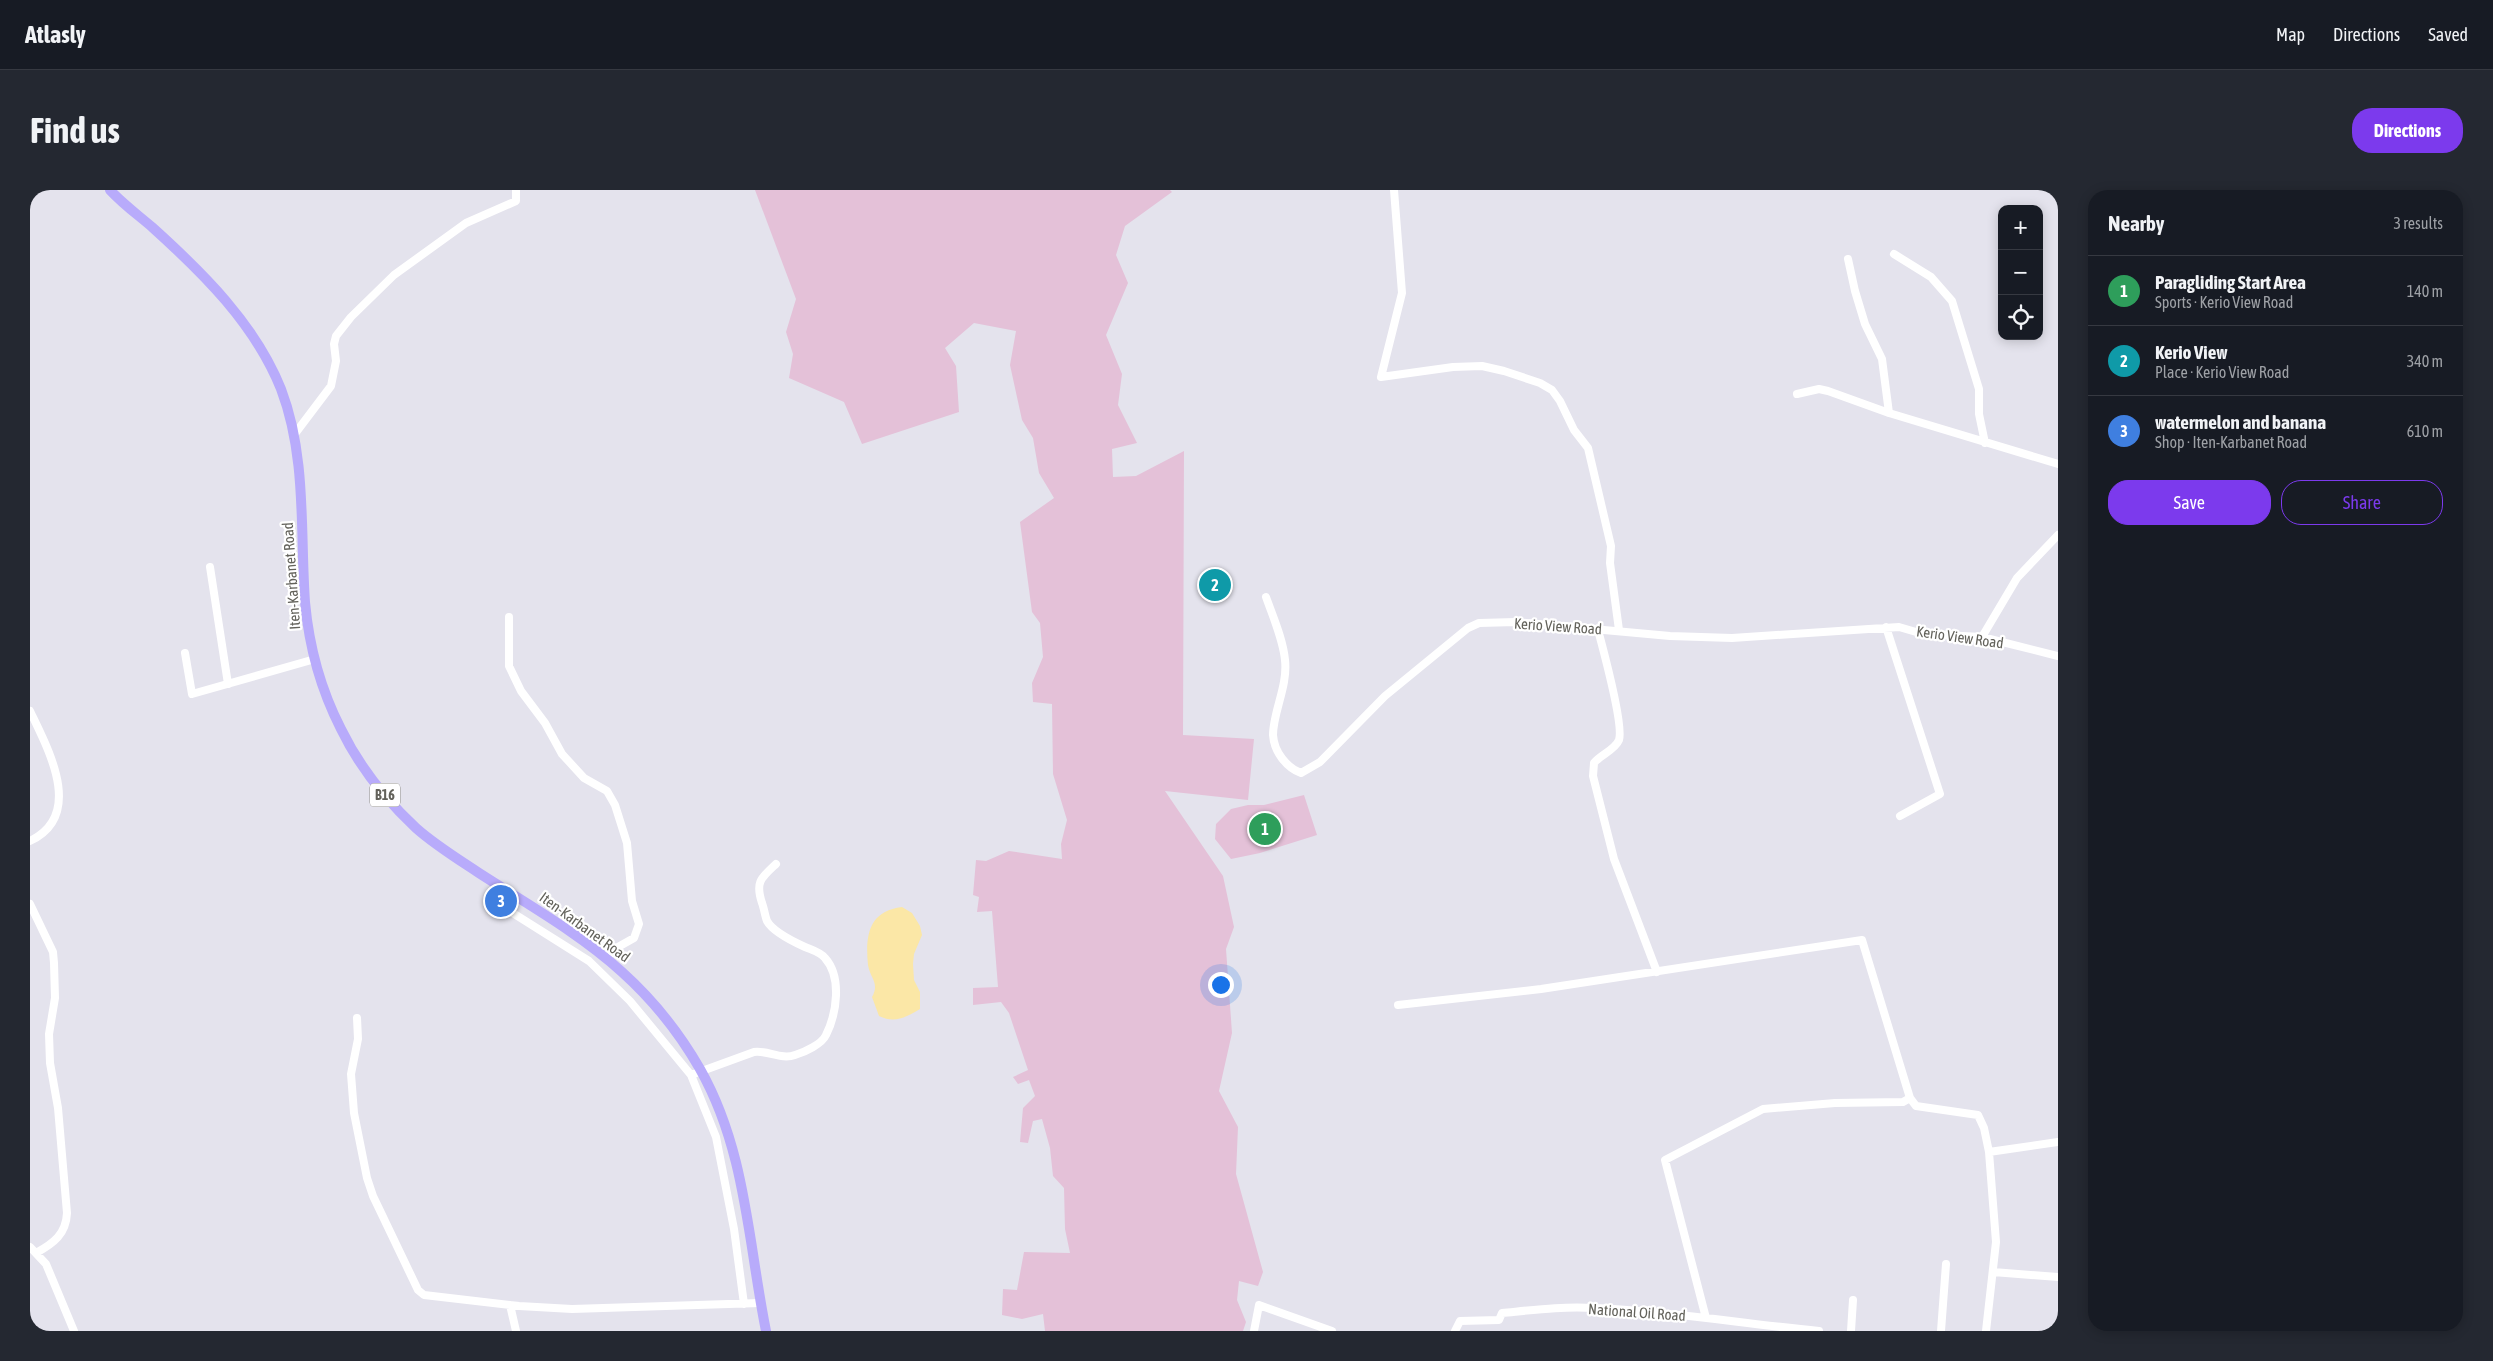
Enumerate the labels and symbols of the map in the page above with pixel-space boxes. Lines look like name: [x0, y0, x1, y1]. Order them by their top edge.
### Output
street label: Iten-Karbanet Road: [279, 522, 303, 630]
pin: 2: [1199, 566, 1231, 604]
street label: Kerio View Road: [1514, 614, 1602, 638]
street label: Kerio View Road: [1915, 622, 2005, 652]
road number: B16: [370, 784, 400, 806]
pin: 1: [1249, 810, 1281, 848]
pin: 3: [485, 882, 517, 920]
street label: Iten-Karbanet Road: [537, 889, 633, 965]
your location: [1208, 972, 1234, 998]
street label: National Oil Road: [1588, 1300, 1686, 1324]

